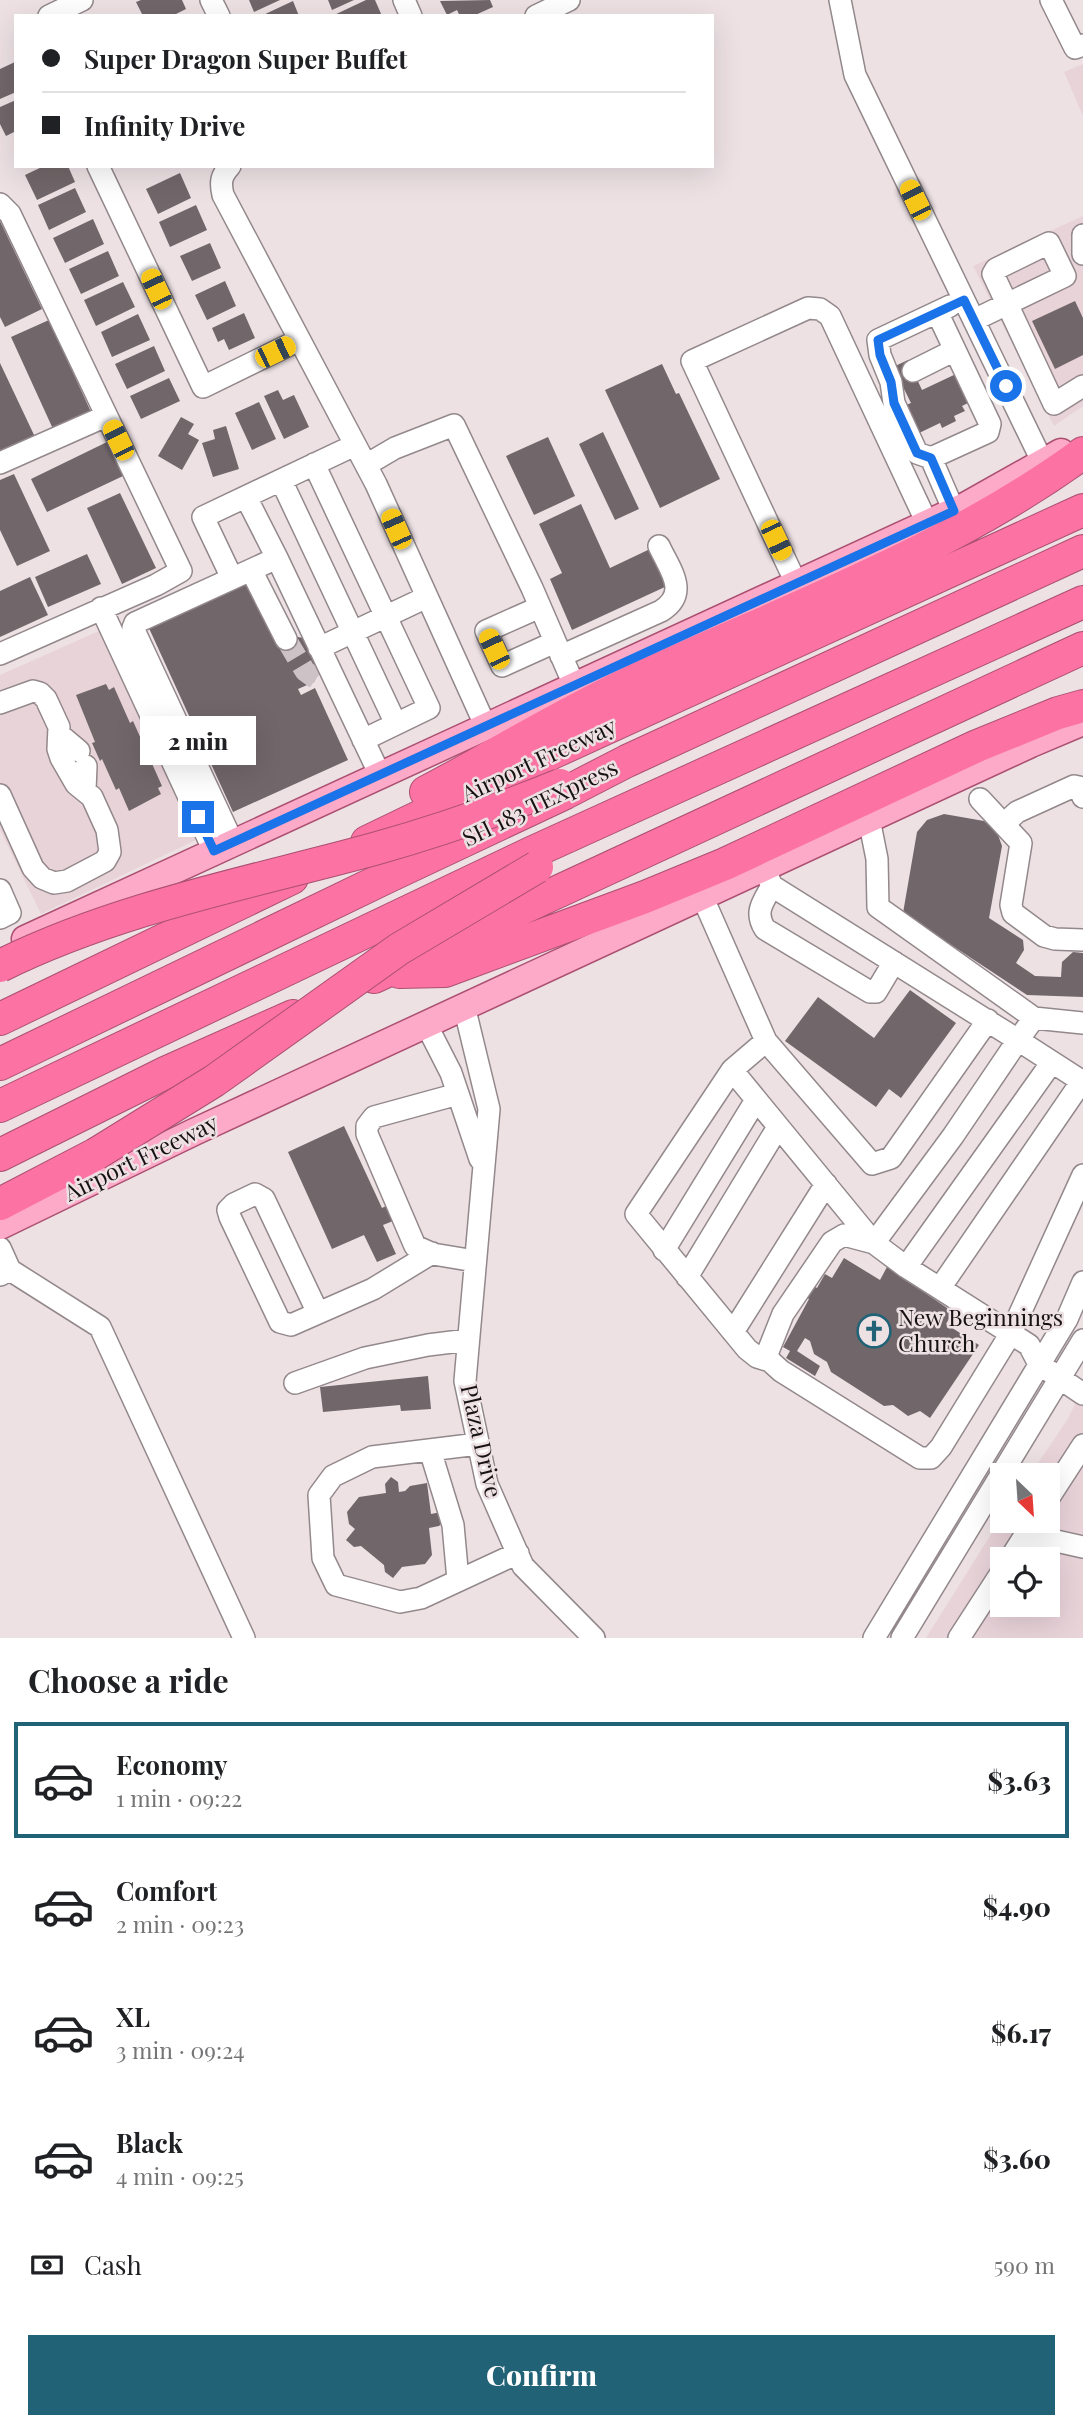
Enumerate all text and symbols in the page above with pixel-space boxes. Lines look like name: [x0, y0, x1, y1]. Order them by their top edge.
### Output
text: Super Dragon Super Buffet: [84, 41, 408, 76]
text: Infinity Drive: [84, 108, 245, 143]
car: [897, 177, 934, 223]
car: [138, 266, 175, 312]
car: [252, 333, 299, 371]
route start: [990, 370, 1022, 402]
car: [100, 417, 137, 463]
car: [378, 506, 415, 552]
car: [758, 517, 795, 563]
car: [476, 626, 513, 672]
street label: Airport Freeway: [455, 709, 621, 809]
callout: 2 min: [140, 716, 256, 764]
text: 2 min: [168, 725, 228, 756]
street label: SH 183 TEXpress: [456, 751, 622, 853]
route end: [182, 801, 214, 833]
street label: Airport Freeway: [57, 1106, 223, 1208]
place label: New Beginnings Church: [898, 1301, 1063, 1358]
church icon: New Beginnings Church: [855, 1312, 893, 1350]
street label: Plaza Drive: [454, 1381, 511, 1500]
north arrow: [990, 1463, 1060, 1533]
map controls: [990, 1463, 1060, 1617]
button: locate: [990, 1547, 1060, 1617]
text: Choose a ride: [28, 1658, 229, 1701]
text: Economy: [116, 1747, 227, 1782]
icon: car: [32, 1749, 95, 1812]
text: $3.63: [988, 1763, 1051, 1798]
text: 1 min · 09:22: [116, 1782, 242, 1813]
text: Comfort: [116, 1873, 217, 1908]
icon: car: [32, 1875, 95, 1938]
text: $4.90: [983, 1889, 1051, 1924]
text: 2 min · 09:23: [116, 1908, 244, 1939]
text: XL: [116, 1999, 150, 2034]
icon: car: [32, 2001, 95, 2064]
text: $6.17: [991, 2015, 1051, 2050]
text: 3 min · 09:24: [116, 2034, 245, 2065]
text: Black: [116, 2125, 183, 2160]
icon: car: [32, 2127, 95, 2190]
text: $3.60: [983, 2141, 1051, 2176]
text: 4 min · 09:25: [116, 2160, 244, 2191]
icon: cash: [28, 2246, 66, 2284]
text: Cash: [84, 2247, 142, 2282]
text: 590 m: [994, 2249, 1055, 2280]
button: Confirm: [28, 2335, 1055, 2415]

